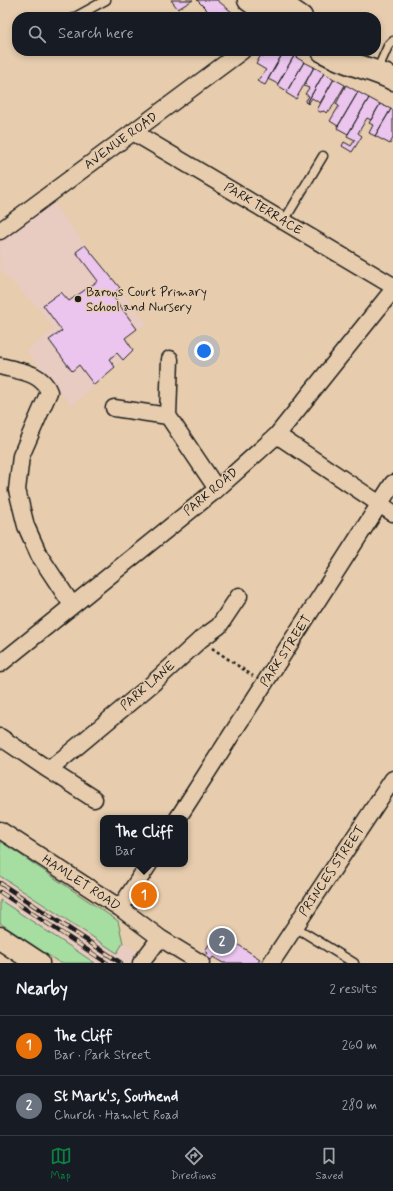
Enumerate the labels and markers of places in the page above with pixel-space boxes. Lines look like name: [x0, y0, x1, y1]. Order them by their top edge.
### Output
place label: Barons Court Primary School and Nursery: [86, 284, 207, 316]
marker: Barons Court Primary School and Nursery: [73, 294, 83, 304]
pin: 1: [131, 880, 157, 910]
pin: 2: [209, 926, 235, 956]

